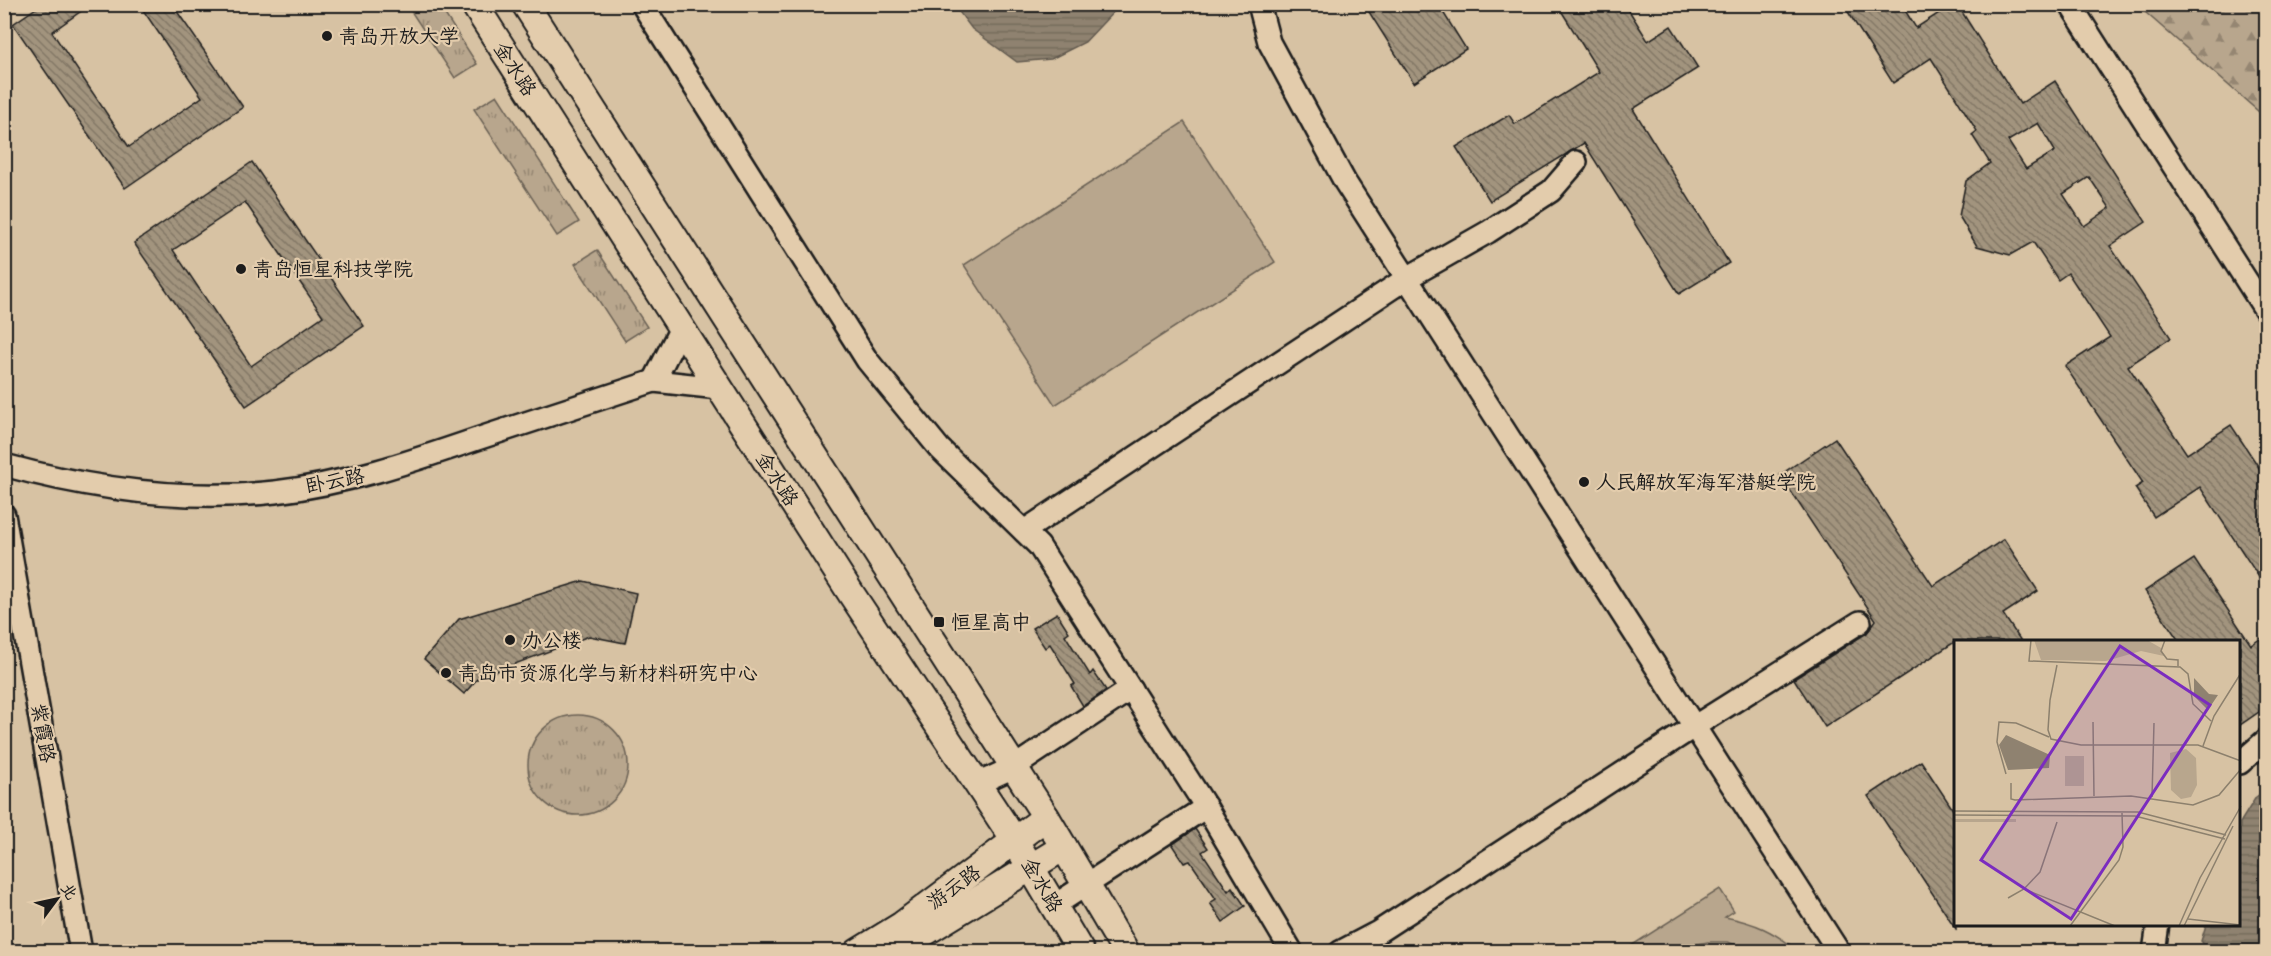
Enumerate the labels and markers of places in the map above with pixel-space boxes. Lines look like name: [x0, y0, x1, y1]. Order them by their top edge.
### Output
place label: 青岛开放大学: [339, 25, 459, 48]
marker: 青岛开放大学: [320, 29, 334, 43]
place label: 青岛恒星科技学院: [253, 258, 413, 281]
marker: 青岛恒星科技学院: [234, 262, 248, 276]
place label: 人民解放军海军潜艇学院: [1596, 471, 1816, 494]
marker: 人民解放军海军潜艇学院: [1577, 475, 1591, 489]
place label: 恒星高中: [951, 611, 1031, 634]
marker: 恒星高中: [932, 615, 946, 629]
place label: 办公楼: [522, 629, 582, 652]
marker: 办公楼: [503, 633, 517, 647]
place label: 青岛市资源化学与新材料研究中心: [458, 662, 758, 685]
marker: 青岛市资源化学与新材料研究中心: [439, 666, 453, 680]

